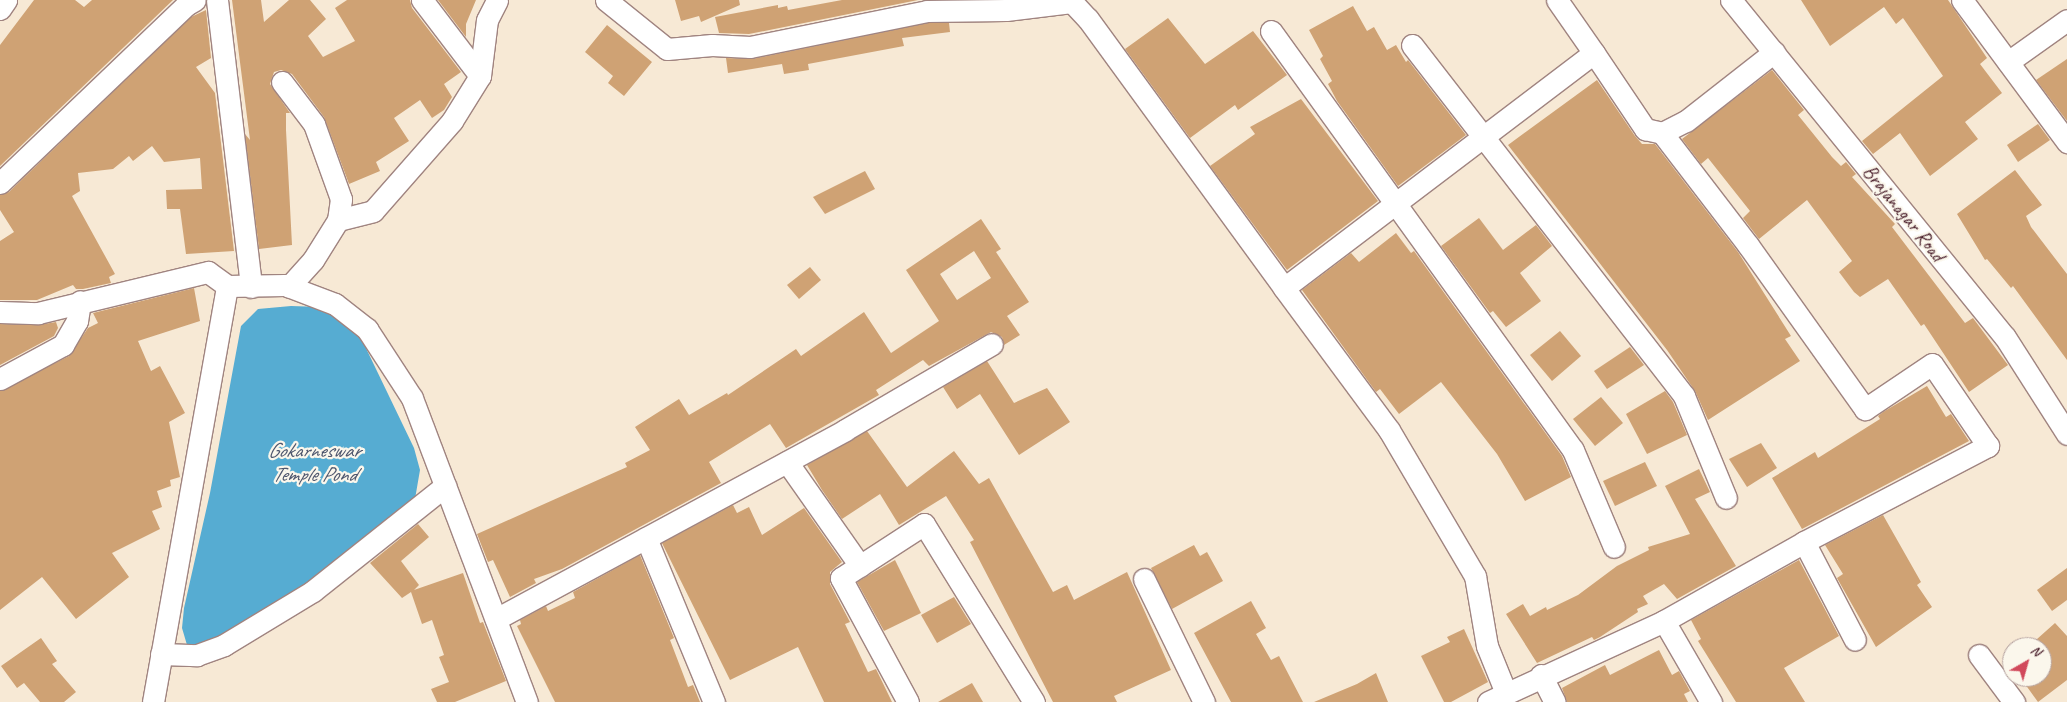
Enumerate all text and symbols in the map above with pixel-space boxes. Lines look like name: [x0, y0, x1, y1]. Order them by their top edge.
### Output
street label: Brajanagar Road: [1858, 160, 1950, 266]
water label: Gokarneswar Temple Pond: [268, 437, 360, 487]
north arrow: [2002, 637, 2052, 687]
text: N: [2027, 641, 2045, 660]

